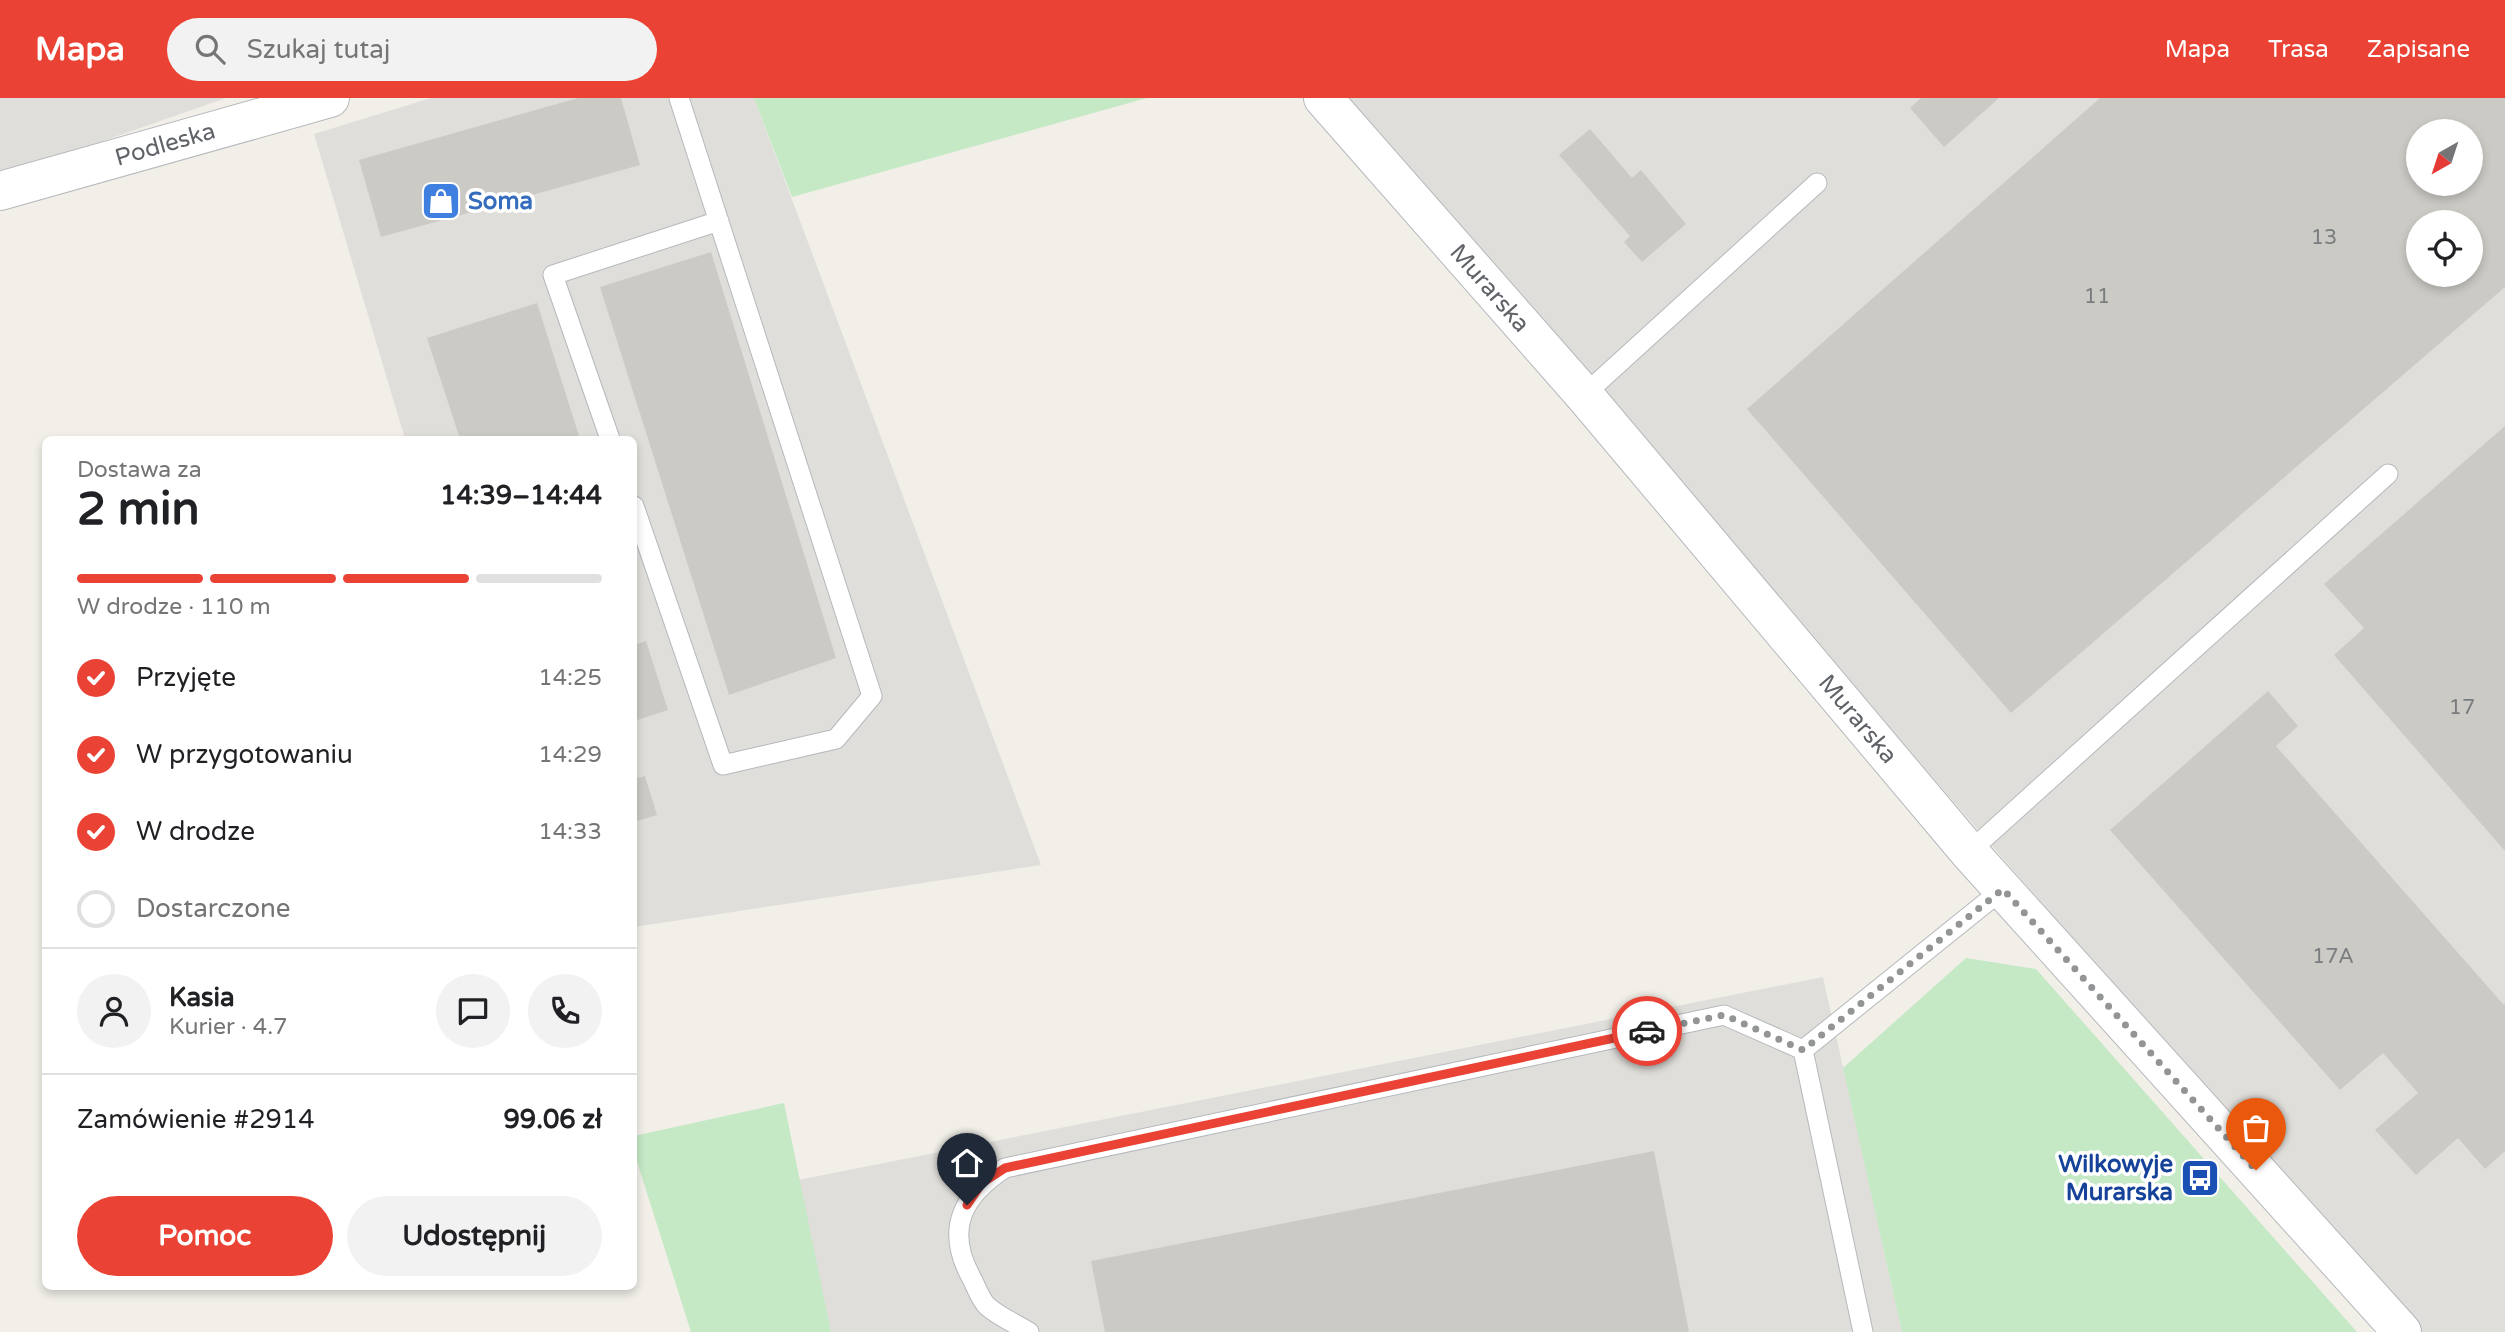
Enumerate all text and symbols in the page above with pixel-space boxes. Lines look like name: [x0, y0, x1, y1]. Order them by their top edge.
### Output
search box: [167, 18, 657, 81]
text: Mapa: [35, 30, 125, 69]
icon: search: [191, 30, 229, 68]
text: Szukaj tutaj: [247, 34, 390, 65]
text: Mapa: [2165, 35, 2230, 64]
text: Trasa: [2268, 35, 2329, 64]
text: Zapisane: [2367, 35, 2470, 64]
street label: Podleska: [112, 116, 219, 173]
north arrow: [2406, 119, 2483, 196]
map controls: [2406, 119, 2483, 287]
shop icon: Soma: [420, 180, 462, 222]
place label: Soma: [468, 187, 533, 216]
button: locate: [2406, 210, 2483, 287]
house number: 13: [2311, 225, 2337, 250]
street label: Murarska: [1444, 238, 1536, 338]
house number: 11: [2084, 284, 2110, 309]
text: Dostawa za: [77, 456, 202, 484]
text: 14:39–14:44: [440, 480, 602, 511]
text: 2 min: [77, 482, 200, 537]
text: W drodze · 110 m: [77, 593, 271, 621]
icon: check: [77, 659, 115, 697]
text: Przyjęte: [136, 662, 236, 693]
text: 14:25: [538, 664, 602, 692]
street label: Murarska: [1812, 669, 1903, 770]
house number: 17: [2449, 695, 2475, 720]
icon: check: [77, 736, 115, 774]
text: W przygotowaniu: [136, 739, 353, 770]
text: 14:29: [538, 741, 602, 769]
icon: check: [77, 813, 115, 851]
text: W drodze: [136, 816, 255, 847]
text: 14:33: [538, 818, 602, 846]
text: Dostarczone: [136, 893, 291, 924]
house number: 17A: [2312, 944, 2354, 969]
button: person: [77, 974, 151, 1048]
button: chat: [436, 974, 510, 1048]
button: phone: [528, 974, 602, 1048]
text: Kasia: [169, 982, 235, 1013]
courier: [1612, 996, 1682, 1066]
icon: car: [1628, 1012, 1666, 1050]
text: Kurier · 4.7: [169, 1013, 287, 1041]
pin: [2226, 1098, 2286, 1170]
text: Zamówienie #2914: [77, 1104, 314, 1135]
text: 99.06 zł: [503, 1104, 602, 1135]
icon: bag: [2237, 1109, 2275, 1147]
pin: [937, 1133, 997, 1205]
icon: home: [948, 1144, 986, 1182]
place label: Wilkowyje Murarska: [2058, 1150, 2173, 1207]
bus stop icon: Wilkowyje Murarska: [2179, 1157, 2221, 1199]
button: Pomoc: [77, 1196, 333, 1276]
button: Udostępnij: [347, 1196, 602, 1276]

